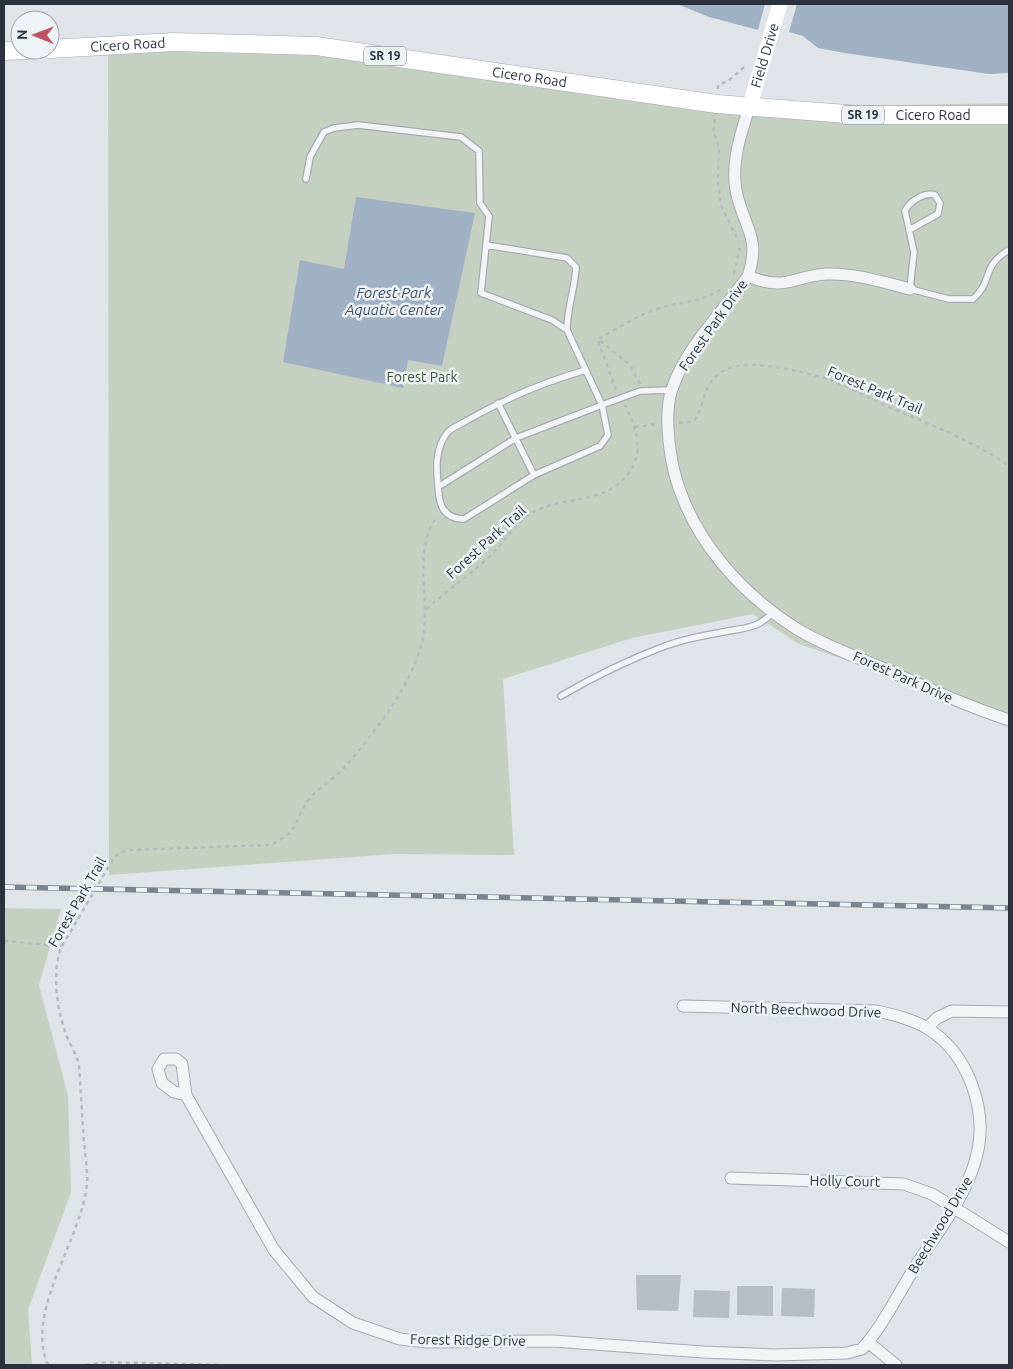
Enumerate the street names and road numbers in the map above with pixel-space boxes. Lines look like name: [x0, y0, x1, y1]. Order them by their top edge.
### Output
street label: Field Drive: [748, 21, 782, 90]
street label: Cicero Road: [90, 34, 166, 55]
road number: SR 19: [364, 46, 406, 66]
street label: Cicero Road: [491, 64, 568, 90]
road number: SR 19: [842, 106, 884, 124]
street label: Cicero Road: [896, 107, 971, 123]
street label: Forest Park Drive: [676, 276, 750, 374]
street label: Forest Park Trail: [825, 363, 925, 417]
street label: Forest Park Trail: [443, 502, 529, 582]
street label: Forest Park Drive: [851, 648, 955, 706]
street label: Forest Park Trail: [45, 854, 109, 950]
street label: North Beechwood Drive: [730, 999, 882, 1021]
street label: Holly Court: [809, 1172, 881, 1190]
street label: Beechwood Drive: [905, 1173, 975, 1277]
street label: Forest Ridge Drive: [410, 1331, 526, 1349]

